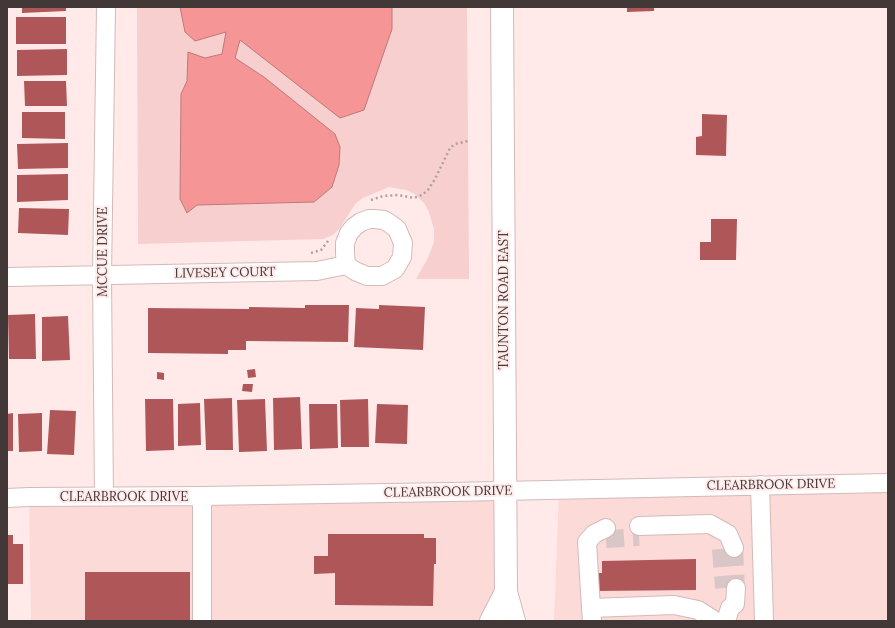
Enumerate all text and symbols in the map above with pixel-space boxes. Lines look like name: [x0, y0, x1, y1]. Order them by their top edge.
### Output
street label: MCCUE DRIVE: [95, 207, 111, 297]
street label: TAUNTON ROAD EAST: [496, 231, 512, 369]
street label: LIVESEY COURT: [174, 264, 276, 282]
street label: CLEARBROOK DRIVE: [707, 476, 835, 494]
street label: CLEARBROOK DRIVE: [384, 483, 512, 501]
street label: CLEARBROOK DRIVE: [60, 489, 188, 505]

